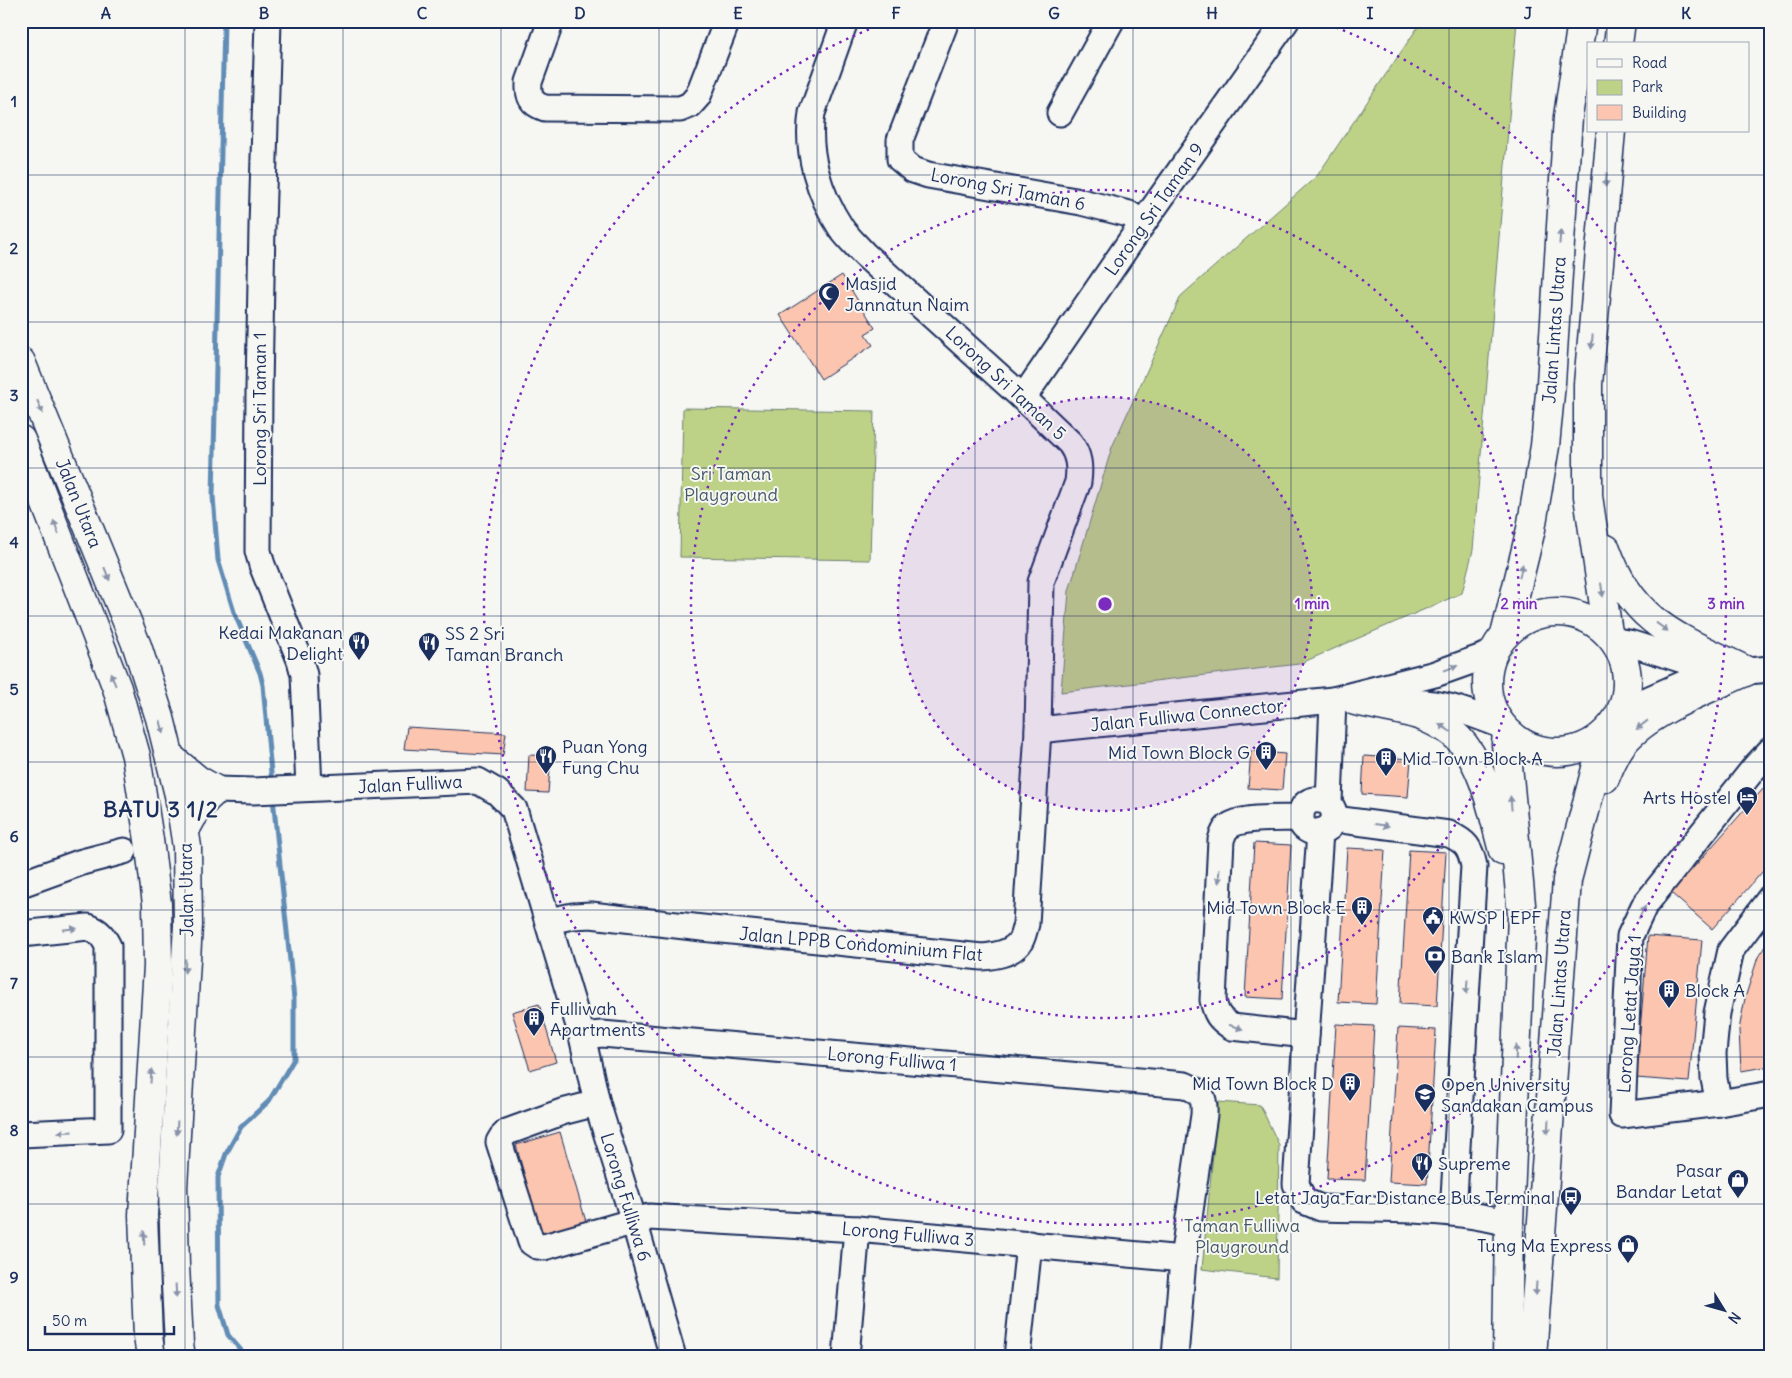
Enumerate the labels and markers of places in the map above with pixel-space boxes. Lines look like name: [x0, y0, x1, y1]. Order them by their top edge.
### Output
place label: Masjid Jannatun Naim: [845, 272, 969, 316]
mosque icon: Masjid Jannatun Naim: [817, 281, 841, 312]
centre of rings: [1096, 595, 1114, 613]
place label: Kedai Makanan Delight: [218, 621, 343, 665]
place label: SS 2 Sri Taman Branch: [445, 622, 563, 666]
restaurant icon: Kedai Makanan Delight: [347, 630, 371, 661]
restaurant icon: SS 2 Sri Taman Branch: [417, 631, 441, 662]
place label: Puan Yong Fung Chu: [562, 735, 648, 779]
building icon: Mid Town Block G: [1254, 740, 1278, 771]
place label: Mid Town Block G: [1108, 741, 1250, 764]
restaurant icon: Puan Yong Fung Chu: [534, 744, 558, 775]
building icon: Mid Town Block A: [1374, 746, 1398, 777]
place label: Mid Town Block A: [1402, 747, 1543, 770]
hotel icon: Arts Hostel: [1735, 785, 1759, 816]
place label: Arts Hostel: [1643, 786, 1731, 809]
building icon: Mid Town Block E: [1350, 895, 1374, 926]
place label: Mid Town Block E: [1206, 896, 1346, 919]
public building icon: KWSP | EPF: [1421, 905, 1445, 936]
place label: KWSP | EPF: [1449, 906, 1541, 929]
bank icon: Bank Islam: [1423, 944, 1447, 975]
place label: Bank Islam: [1451, 945, 1543, 968]
building icon: Block A: [1657, 978, 1681, 1009]
place label: Block A: [1685, 979, 1745, 1002]
place label: Fulliwah Apartments: [550, 997, 646, 1041]
building icon: Fulliwah Apartments: [522, 1006, 546, 1037]
building icon: Mid Town Block D: [1338, 1071, 1362, 1102]
place label: Mid Town Block D: [1192, 1072, 1334, 1095]
place label: Open University Sandakan Campus: [1441, 1073, 1593, 1117]
school or university icon: Open University Sandakan Campus: [1413, 1082, 1437, 1113]
restaurant icon: Supreme: [1410, 1151, 1434, 1182]
place label: Supreme: [1438, 1152, 1511, 1175]
place label: Pasar Bandar Letat: [1616, 1159, 1723, 1203]
shop icon: Pasar Bandar Letat: [1726, 1168, 1750, 1199]
bus stop icon: Letat Jaya Far Distance Bus Terminal: [1559, 1185, 1583, 1216]
place label: Letat Jaya Far Distance Bus Terminal: [1255, 1186, 1555, 1209]
shop icon: Tung Ma Express: [1616, 1233, 1640, 1264]
place label: Tung Ma Express: [1477, 1234, 1612, 1257]

